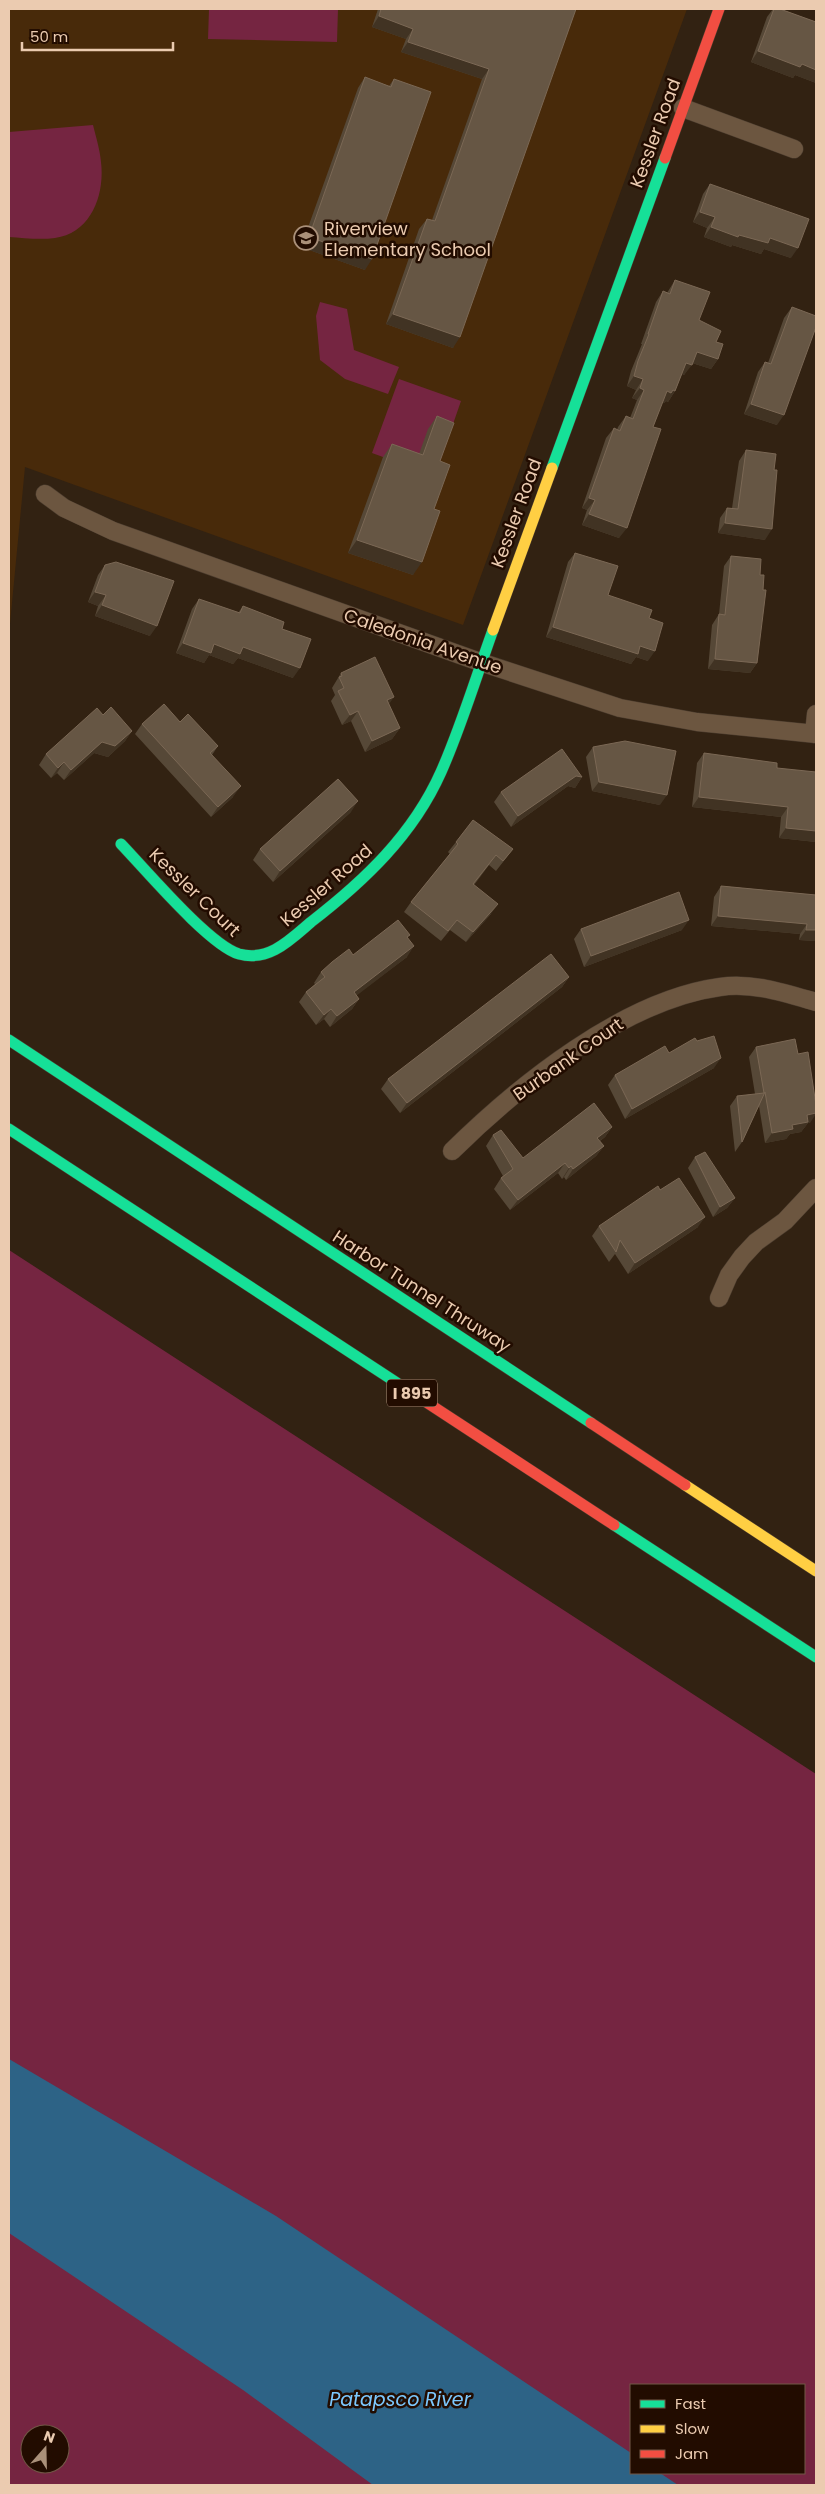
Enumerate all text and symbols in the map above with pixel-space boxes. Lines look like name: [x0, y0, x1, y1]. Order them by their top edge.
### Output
scale bar: [22, 20, 174, 52]
text: 50 m: [30, 26, 68, 47]
street label: Kessler Road: [624, 75, 686, 191]
place label: Riverview Elementary School: [324, 216, 491, 262]
school or university icon: Riverview Elementary School: [293, 225, 319, 251]
street label: Kessler Road: [485, 455, 547, 571]
street label: Caledonia Avenue: [341, 602, 505, 680]
street label: Kessler Road: [275, 838, 377, 932]
street label: Kessler Court: [144, 842, 246, 942]
street label: Burbank Court: [508, 1012, 628, 1106]
street label: Harbor Tunnel Thruway: [328, 1224, 516, 1358]
road number: I 895: [387, 1380, 437, 1406]
legend: [630, 2384, 805, 2474]
water label: Patapsco River: [329, 2386, 472, 2413]
text: Fast: [675, 2393, 706, 2414]
text: Slow: [675, 2418, 710, 2439]
north arrow: [20, 2424, 70, 2474]
text: N: [41, 2426, 58, 2448]
text: Jam: [675, 2443, 709, 2464]

